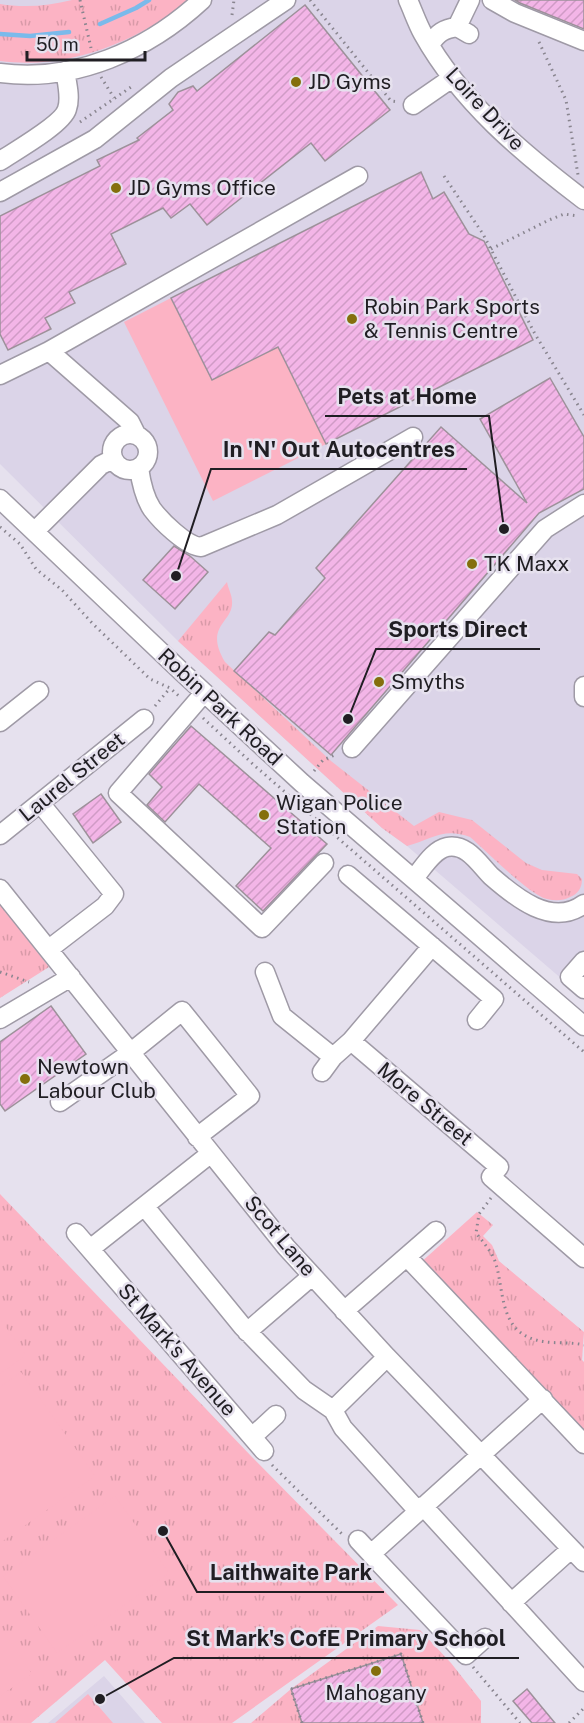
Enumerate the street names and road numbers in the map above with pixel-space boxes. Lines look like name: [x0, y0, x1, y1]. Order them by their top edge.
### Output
street label: Loire Drive: [441, 62, 530, 155]
street label: Robin Park Road: [153, 643, 288, 770]
street label: Laurel Street: [14, 726, 129, 827]
street label: More Street: [373, 1057, 478, 1151]
street label: Scot Lane: [239, 1190, 321, 1281]
street label: St Mark's Avenue: [113, 1278, 242, 1421]

